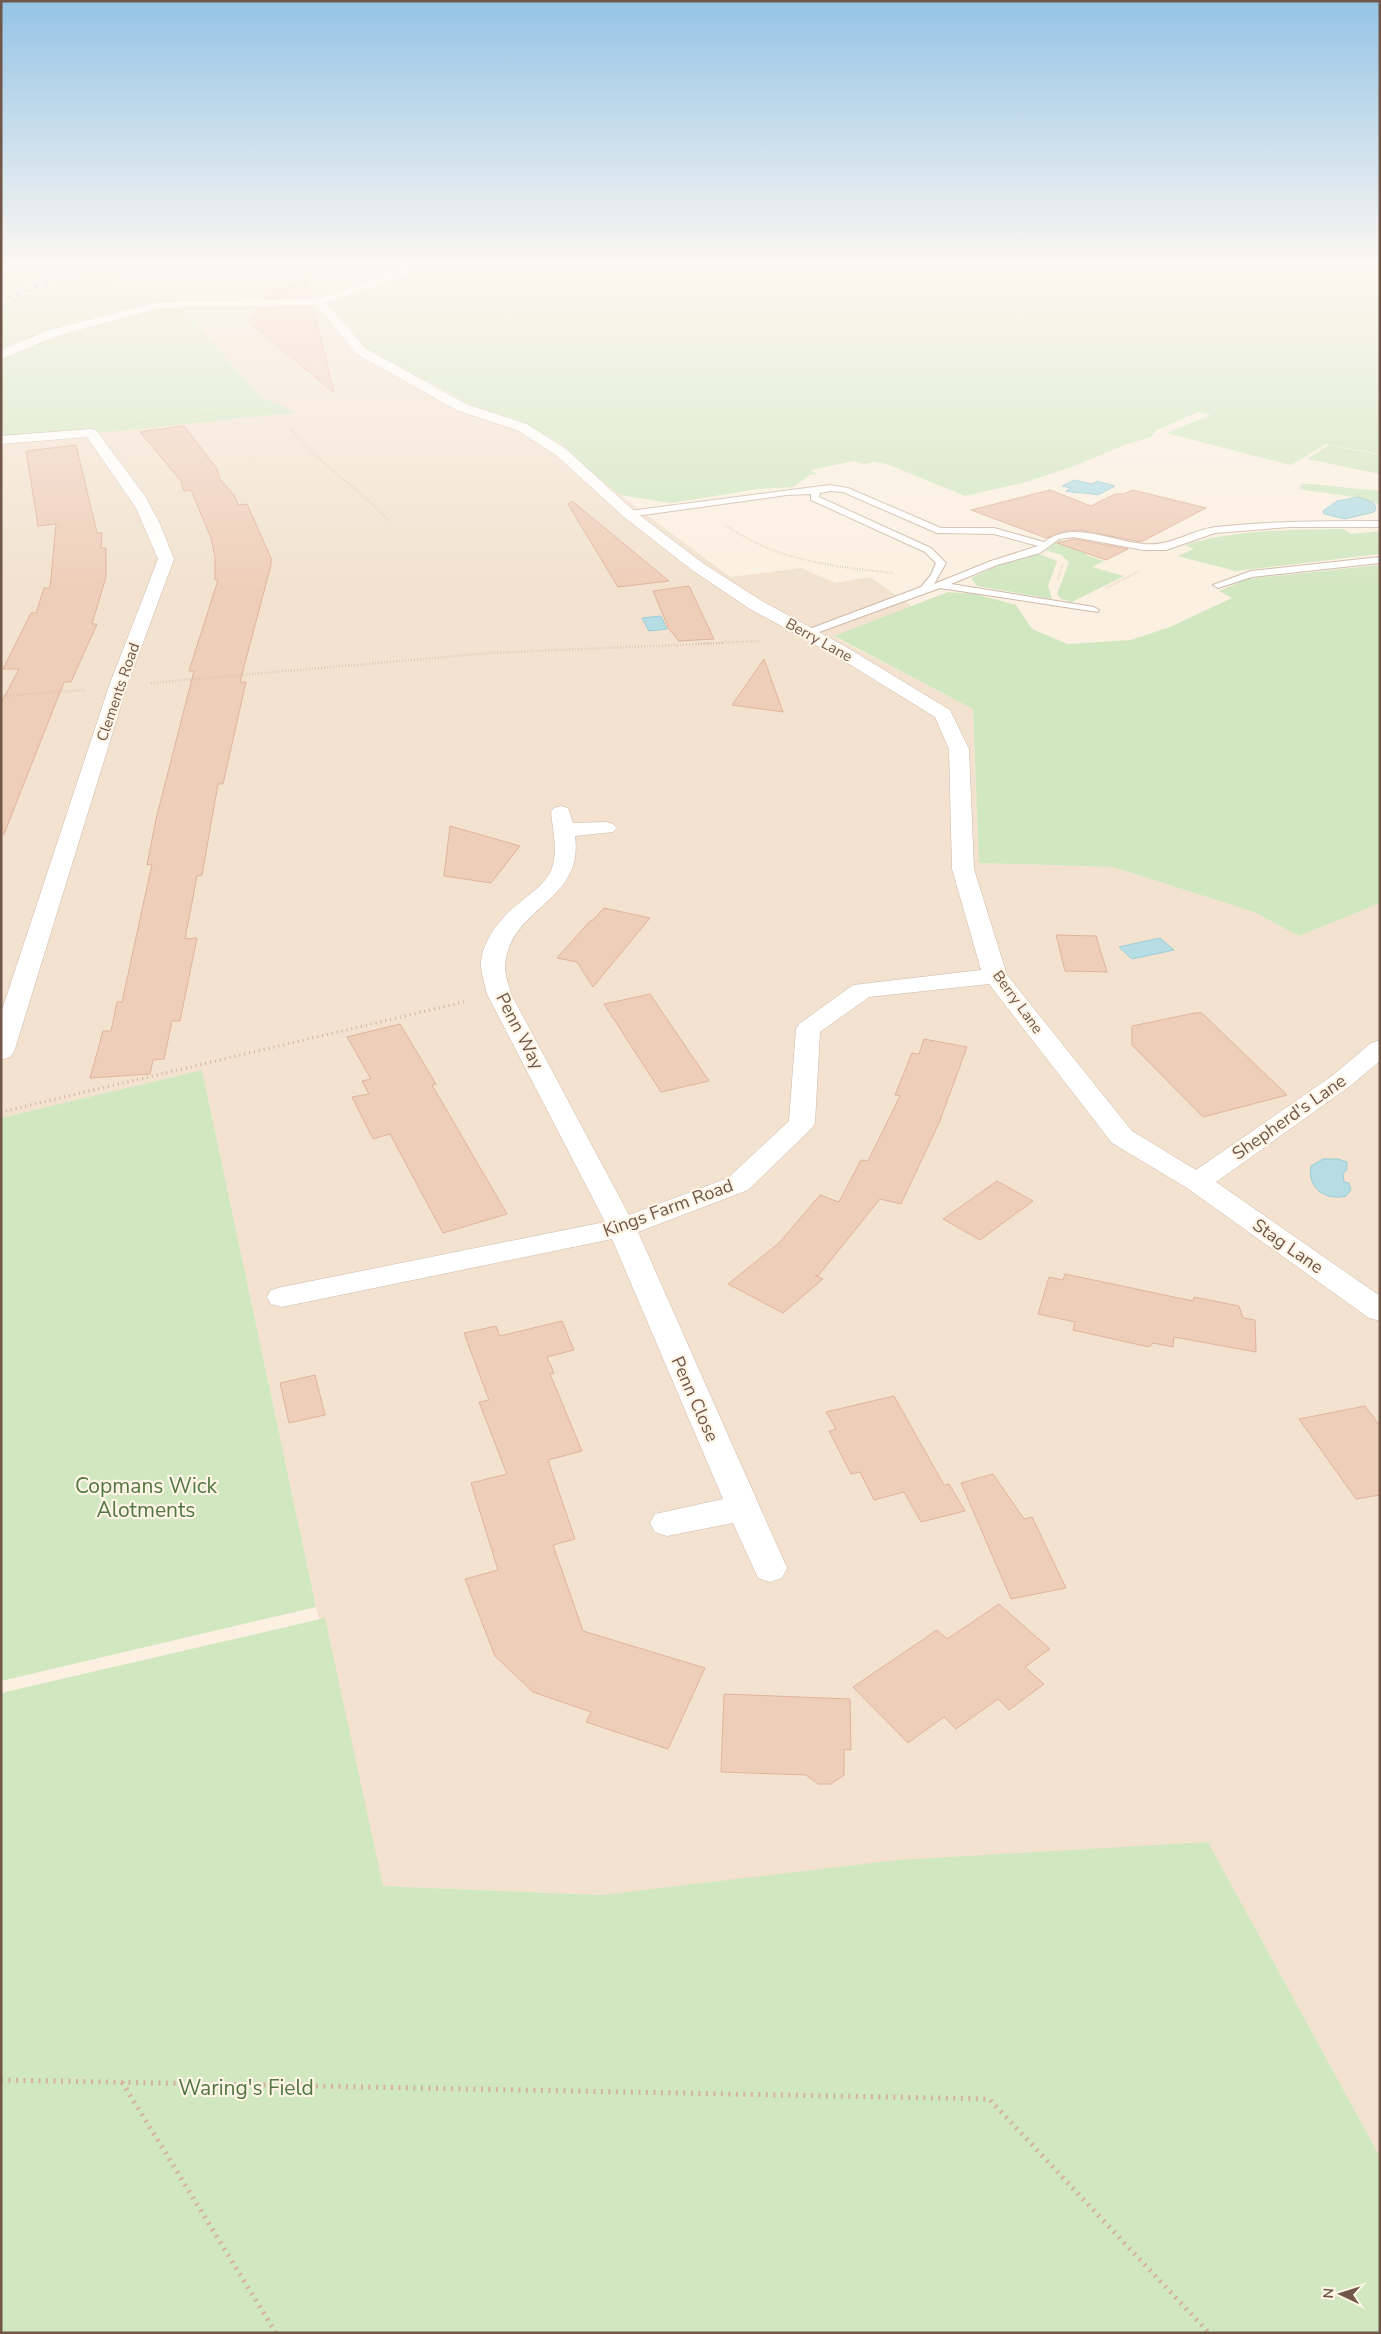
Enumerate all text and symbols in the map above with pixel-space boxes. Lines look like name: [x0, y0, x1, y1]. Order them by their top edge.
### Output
street label: Berry Lane: [782, 613, 856, 667]
street label: Clements Road: [92, 640, 144, 744]
street label: Berry Lane: [988, 966, 1048, 1038]
street label: Penn Way: [490, 989, 550, 1074]
street label: Shepherd's Lane: [1227, 1069, 1351, 1165]
street label: Kings Farm Road: [600, 1173, 736, 1243]
street label: Stag Lane: [1248, 1213, 1328, 1279]
street label: Penn Close: [665, 1352, 725, 1446]
park label: Copmans Wick Alotments: [75, 1472, 218, 1524]
park label: Waring's Field: [178, 2074, 314, 2102]
north arrow: [1316, 2269, 1366, 2319]
text: N: [1319, 2287, 1338, 2299]

